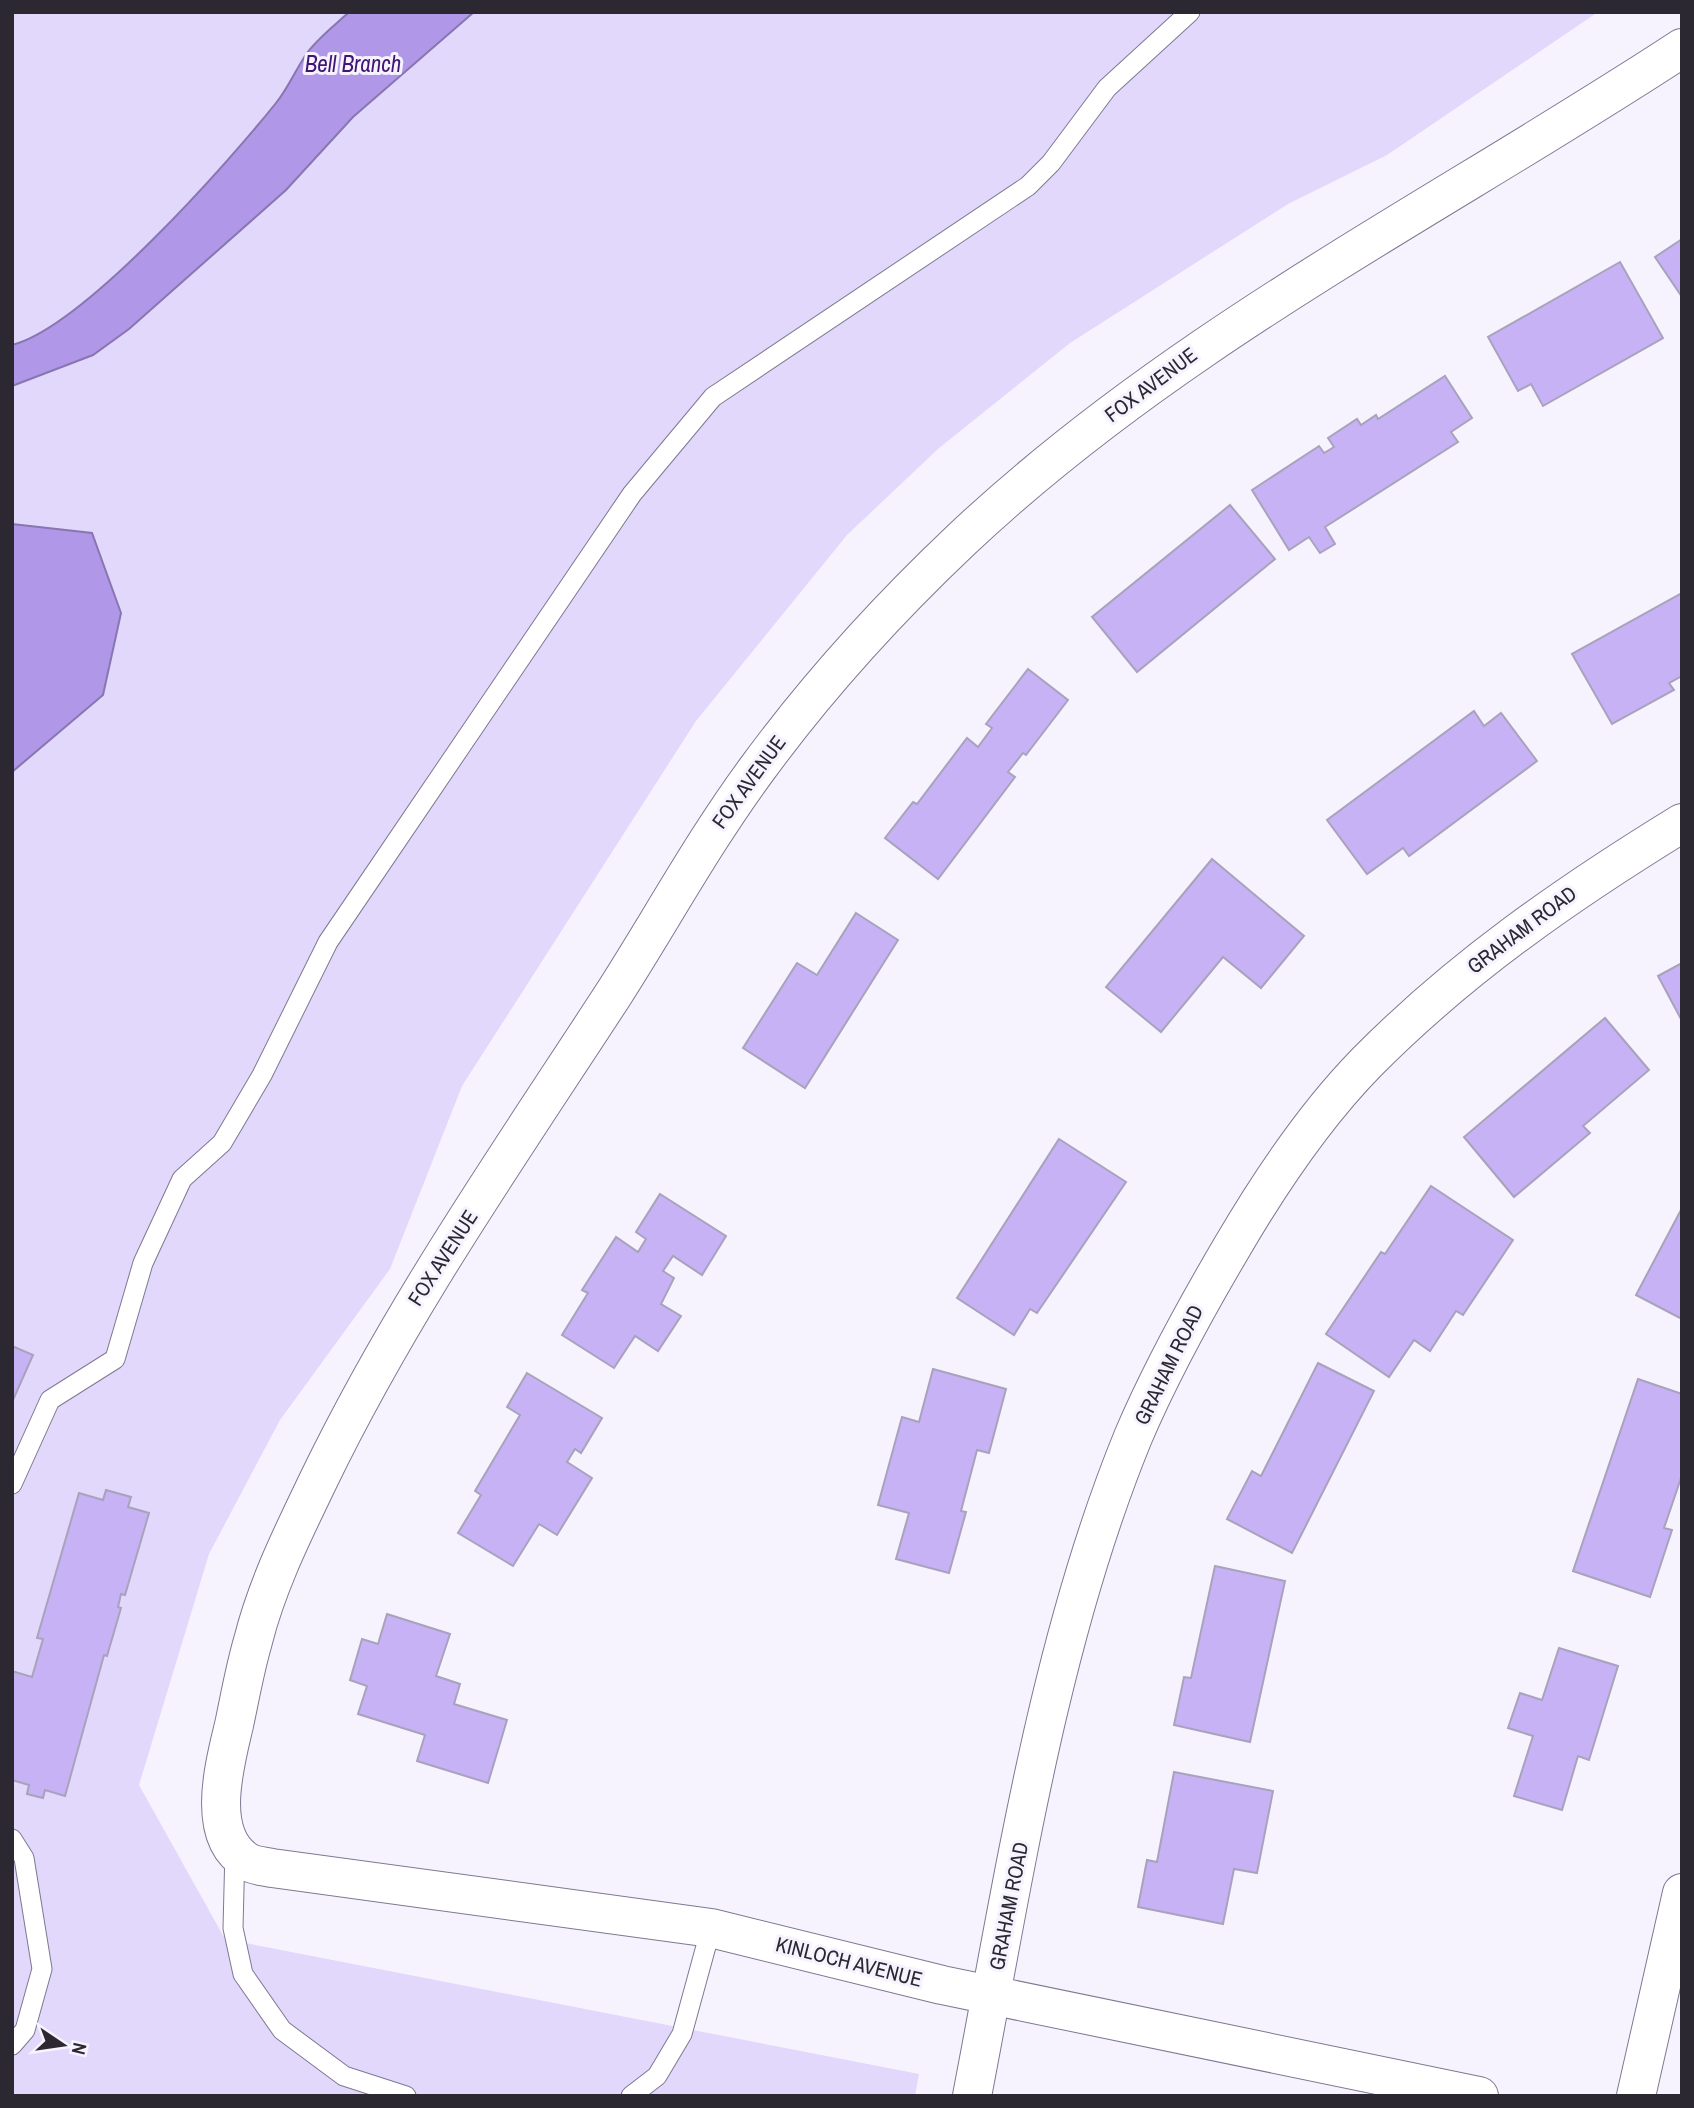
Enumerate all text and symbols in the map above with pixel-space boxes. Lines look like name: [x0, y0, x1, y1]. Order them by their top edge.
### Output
water label: Bell Branch: [305, 48, 401, 79]
street label: FOX AVENUE: [1099, 340, 1203, 429]
street label: FOX AVENUE: [705, 729, 792, 834]
street label: GRAHAM ROAD: [1461, 879, 1582, 980]
street label: FOX AVENUE: [401, 1204, 484, 1311]
street label: GRAHAM ROAD: [1127, 1300, 1210, 1430]
street label: GRAHAM ROAD: [982, 1839, 1035, 1973]
street label: KINLOCH AVENUE: [773, 1929, 925, 1994]
north arrow: [28, 2010, 98, 2080]
text: N: [66, 2040, 93, 2057]

